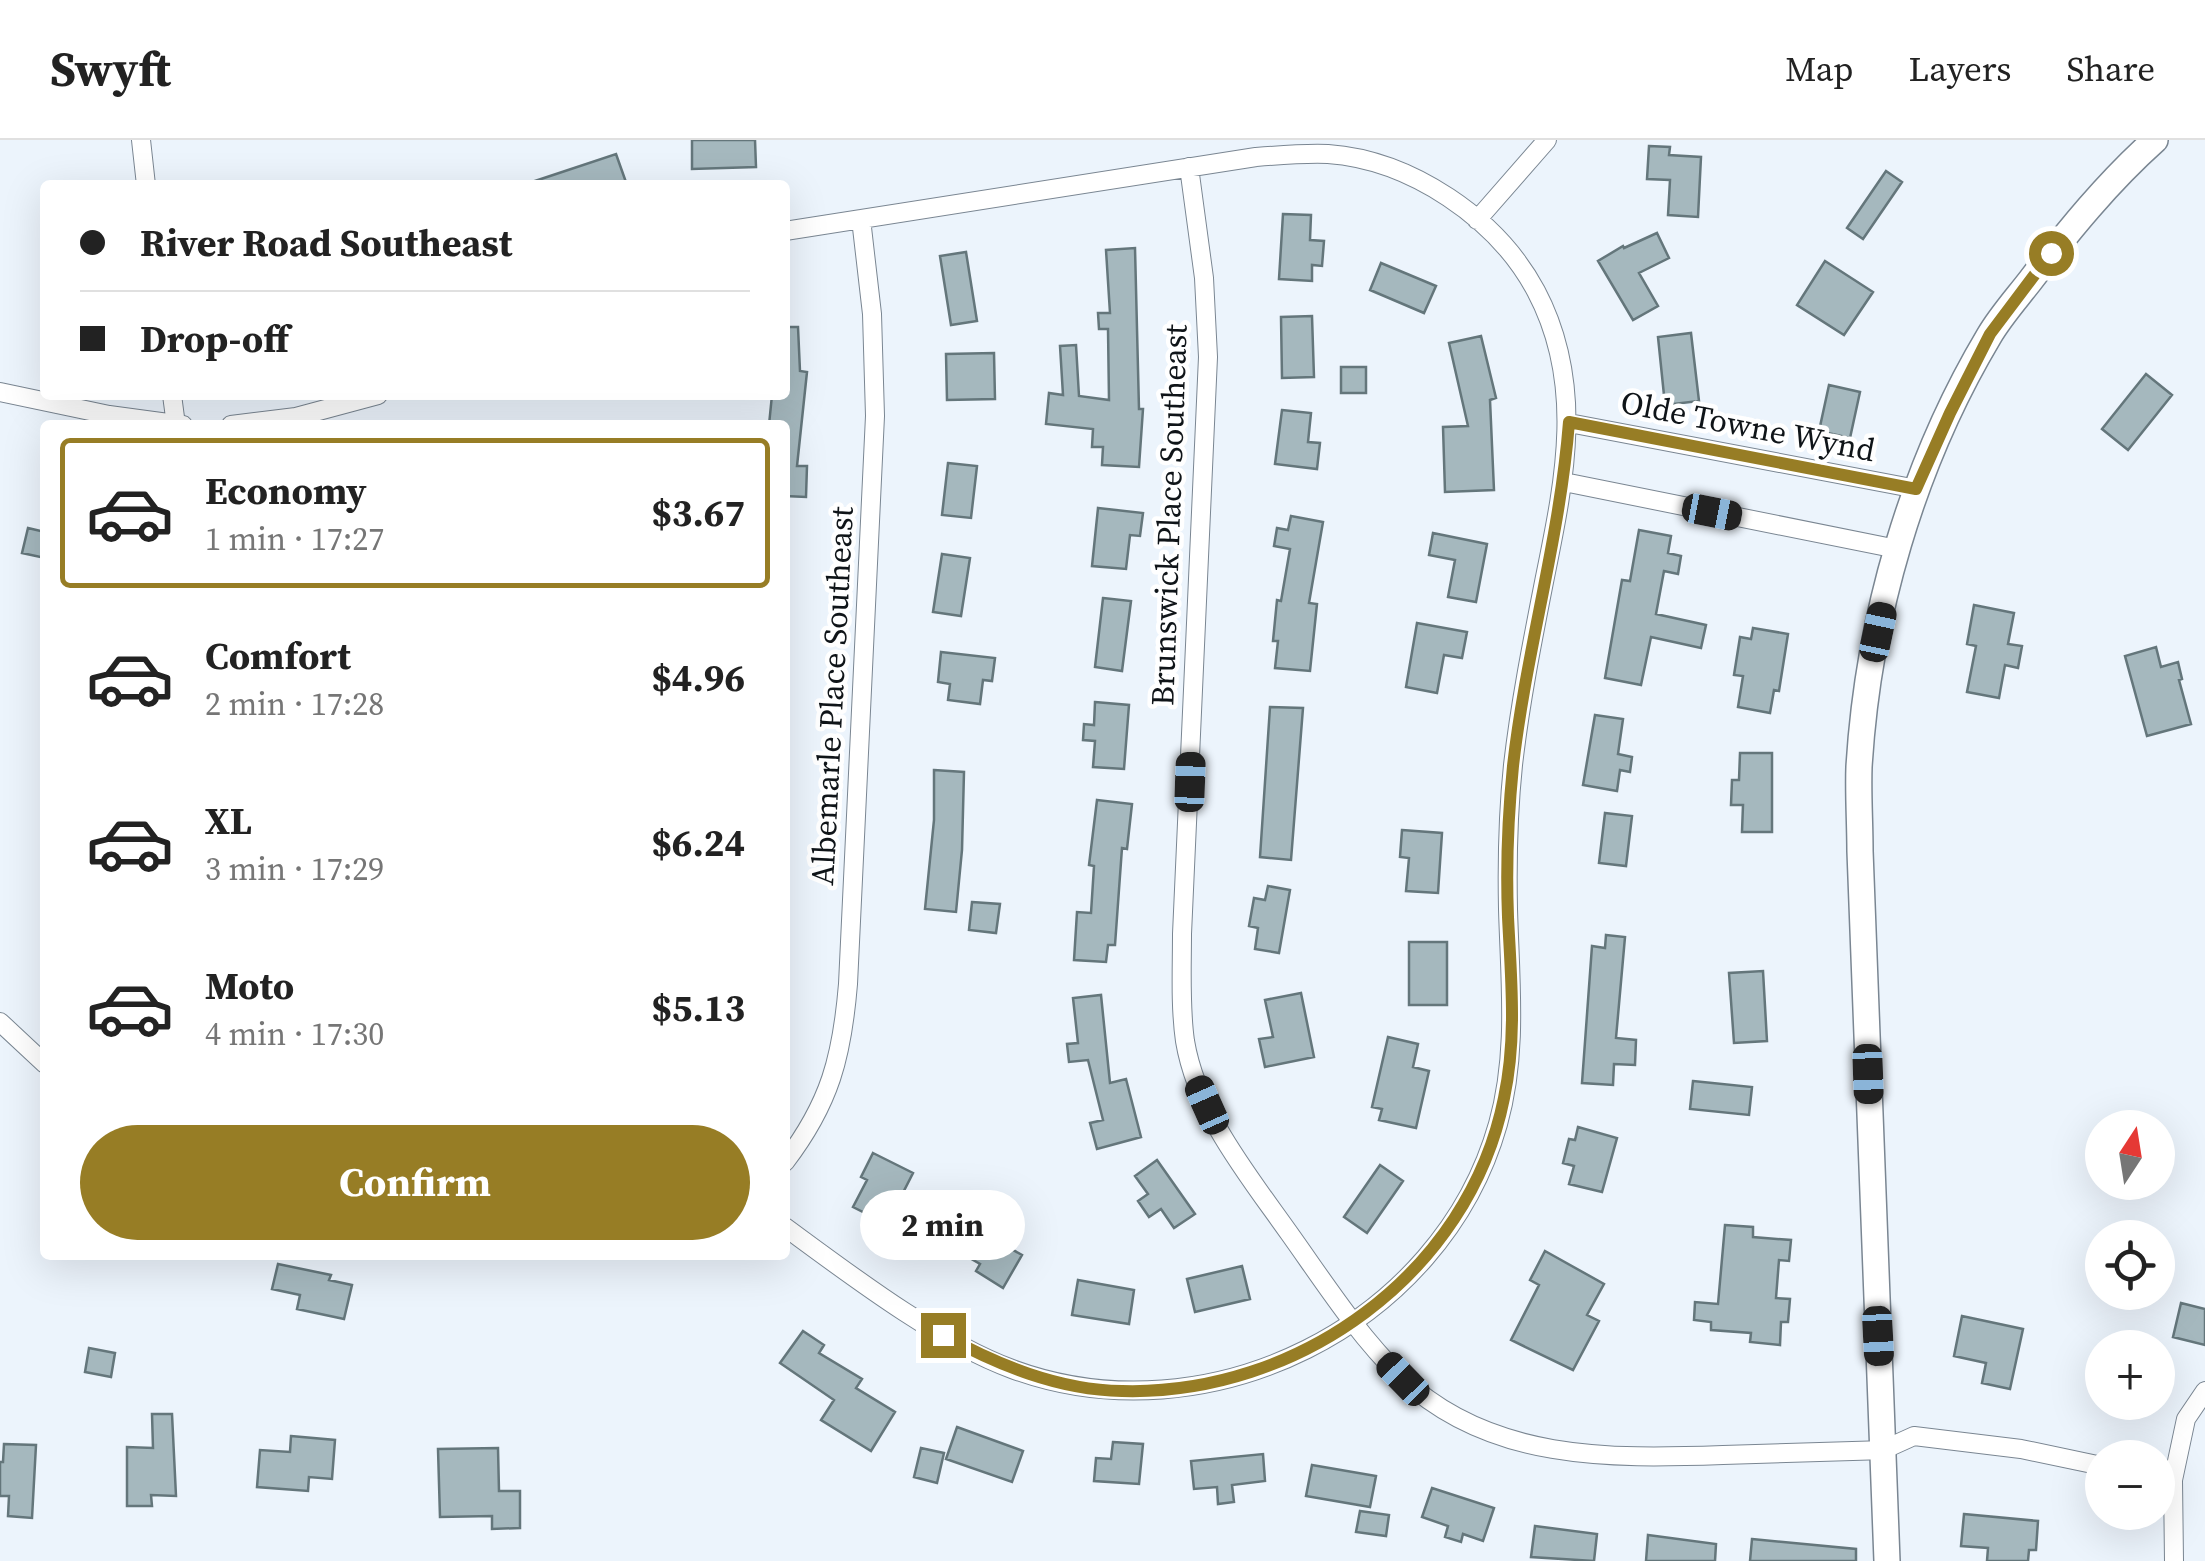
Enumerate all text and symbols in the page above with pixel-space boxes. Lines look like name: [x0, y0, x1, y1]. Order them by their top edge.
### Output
text: Swyft: [50, 36, 171, 102]
text: Map: [1785, 45, 1853, 93]
text: Layers: [1908, 45, 2011, 93]
text: Share: [2066, 45, 2155, 93]
text: River Road Southeast: [140, 217, 512, 269]
route start: [2029, 231, 2074, 276]
text: Drop-off: [140, 313, 289, 365]
street label: Brunswick Place Southeast: [1140, 323, 1198, 707]
street label: Olde Towne Wynd: [1617, 380, 1879, 472]
text: Economy: [205, 465, 367, 517]
icon: car: [85, 468, 175, 558]
text: $3.67: [651, 487, 745, 539]
car: [1680, 492, 1744, 532]
street label: Albemarle Place Southeast: [800, 505, 864, 887]
text: 1 min · 17:27: [205, 517, 384, 561]
car: [1857, 600, 1899, 664]
text: Comfort: [205, 630, 351, 682]
icon: car: [85, 633, 175, 723]
text: $4.96: [651, 652, 745, 704]
text: 2 min · 17:28: [205, 682, 384, 726]
car: [1174, 751, 1206, 813]
text: XL: [205, 795, 252, 847]
icon: car: [85, 798, 175, 888]
text: $6.24: [651, 817, 745, 869]
text: 3 min · 17:29: [205, 847, 384, 891]
text: Moto: [205, 960, 294, 1012]
icon: car: [85, 963, 175, 1053]
text: $5.13: [651, 982, 745, 1034]
text: 4 min · 17:30: [205, 1012, 384, 1056]
car: [1852, 1043, 1884, 1105]
car: [1181, 1071, 1233, 1139]
north arrow: [2085, 1110, 2175, 1200]
map controls: [2085, 1110, 2175, 1530]
button: Confirm: [80, 1125, 750, 1240]
callout: 2 min: [860, 1190, 1026, 1260]
text: 2 min: [901, 1203, 984, 1247]
button: locate: [2085, 1220, 2175, 1310]
car: [1861, 1305, 1895, 1367]
route end: [921, 1313, 966, 1358]
button: +: [2085, 1330, 2175, 1420]
car: [1371, 1347, 1435, 1411]
button: −: [2085, 1440, 2175, 1530]

